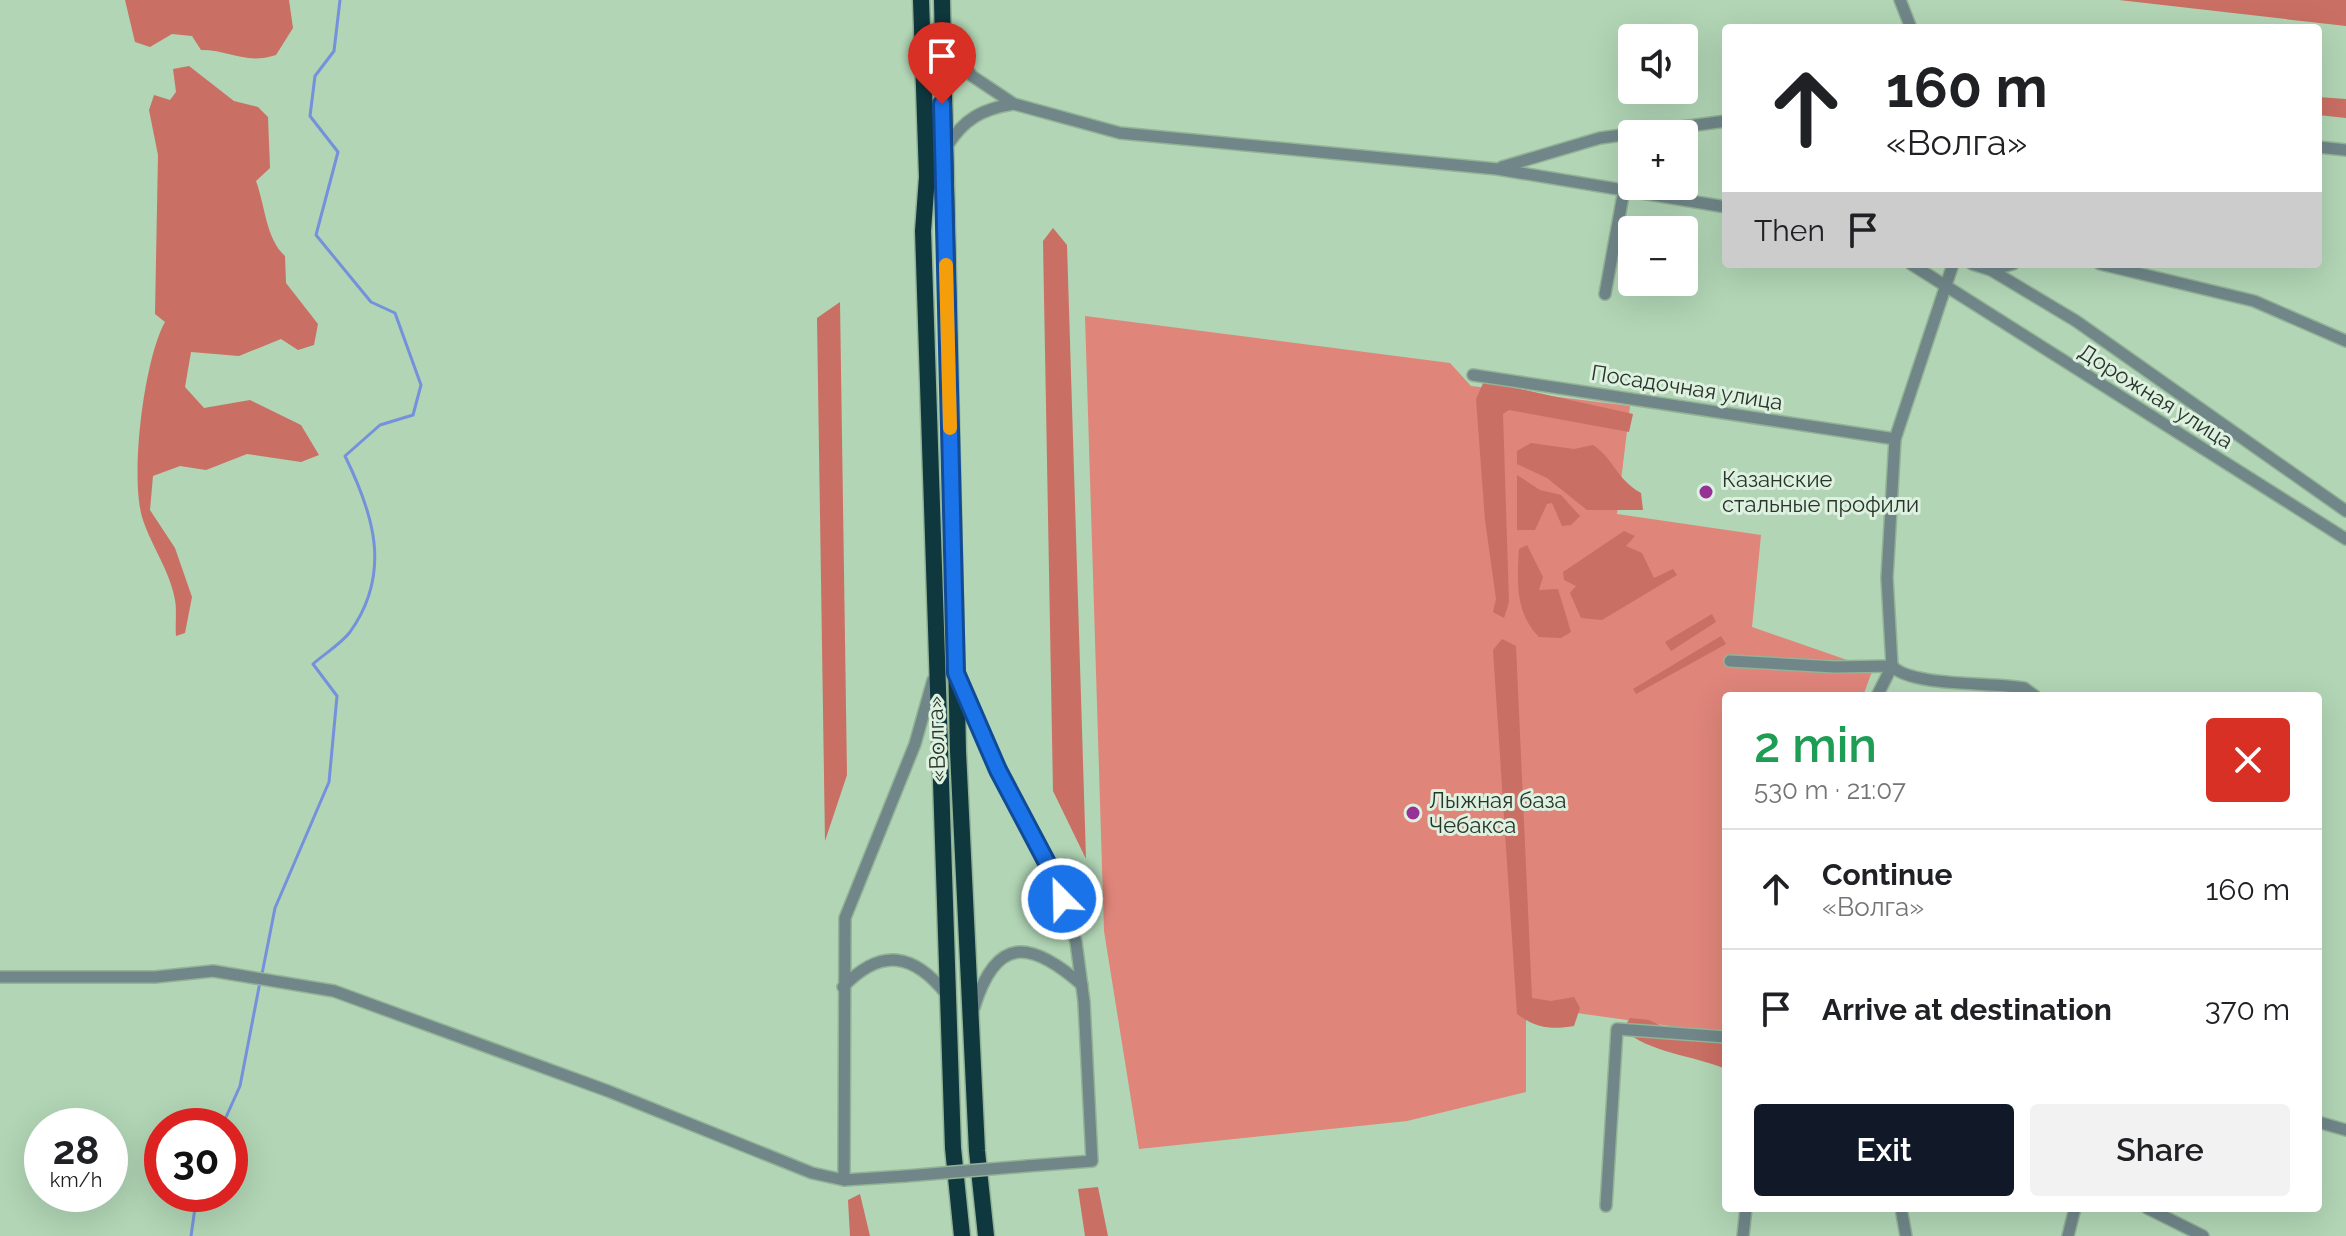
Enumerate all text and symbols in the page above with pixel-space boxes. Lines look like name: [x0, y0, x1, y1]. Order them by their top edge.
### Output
pin: [908, 22, 976, 104]
map controls: [1618, 24, 1698, 296]
button: sound: [1618, 24, 1698, 104]
icon: arrive: [920, 34, 964, 78]
text: 160 m: [1886, 54, 2048, 120]
icon: ahead: [1754, 56, 1858, 160]
button: +: [1618, 120, 1698, 200]
text: «Волга»: [1886, 121, 2027, 163]
icon: arrive: [1841, 208, 1885, 252]
text: Then: [1754, 213, 1825, 248]
button: −: [1618, 216, 1698, 296]
street label: Дорожная улица: [2074, 338, 2238, 454]
street label: Посадочная улица: [1589, 359, 1785, 415]
place label: Казанские стальные профили: [1722, 466, 1919, 517]
marker: Казанские стальные профили: [1697, 483, 1715, 501]
street label: «Волга»: [922, 695, 950, 783]
text: 2 min: [1754, 717, 1877, 773]
button: close: [2206, 718, 2290, 802]
text: 530 m · 21:07: [1754, 775, 1906, 805]
place label: Лыжная база Чебакса: [1429, 787, 1567, 838]
marker: Лыжная база Чебакса: [1404, 804, 1422, 822]
position arrow: [1020, 857, 1104, 941]
text: Continue: [1822, 857, 1953, 892]
icon: ahead: [1754, 867, 1798, 911]
text: 160 m: [2205, 872, 2290, 907]
text: «Волга»: [1822, 892, 1924, 922]
icon: arrive: [1754, 987, 1798, 1031]
text: Arrive at destination: [1822, 992, 2112, 1027]
text: 370 m: [2205, 992, 2290, 1027]
button: Exit: [1754, 1104, 2014, 1196]
button: Share: [2030, 1104, 2290, 1196]
speed limit sign: 30: [144, 1108, 248, 1212]
text: 28: [53, 1126, 99, 1173]
text: km/h: [50, 1168, 102, 1192]

